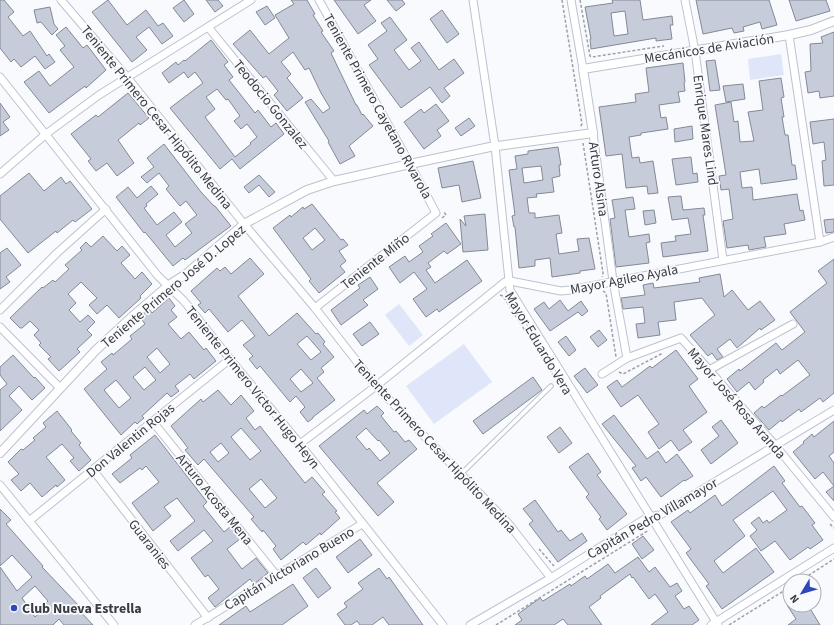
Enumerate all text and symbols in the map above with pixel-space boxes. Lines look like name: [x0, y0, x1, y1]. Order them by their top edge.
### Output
street label: Teniente Primero Cayetano RIvarola: [318, 10, 437, 203]
street label: Teniente Primero Cesar Hipólito Medina: [75, 21, 237, 214]
street label: Mecánicos de Aviación: [643, 29, 775, 69]
street label: Teodocio Gonzalez: [228, 56, 313, 154]
street label: Enrique Mares Lind: [687, 73, 723, 187]
street label: Arturo Alsina: [583, 141, 613, 218]
street label: Teniente Primero José D. Lopez: [97, 220, 250, 353]
street label: Teniente Miño: [337, 229, 414, 295]
street label: Mayor Agileo Ayala: [569, 260, 680, 300]
street label: Mayor Eduardo Vera: [499, 288, 577, 399]
street label: Teniente Primero Victor Hugo Heyn: [180, 302, 324, 473]
street label: Mayor José Rosa Aranda: [682, 344, 790, 464]
street label: Teniente Primero Cesar Hipólito Medina: [348, 355, 521, 538]
street label: Don Valentin Rojas: [82, 399, 179, 483]
street label: Arturo Acosta Mena: [171, 449, 258, 550]
street label: Capitán Pedro Villamayor: [583, 473, 722, 565]
street label: Guaranies: [123, 515, 175, 574]
street label: Capitán Victoriano Bueno: [221, 522, 358, 616]
north arrow: [782, 573, 822, 613]
text: N: [786, 591, 803, 606]
place label: Club Nueva Estrella: [22, 599, 142, 619]
marker: Club Nueva Estrella: [9, 603, 19, 613]

